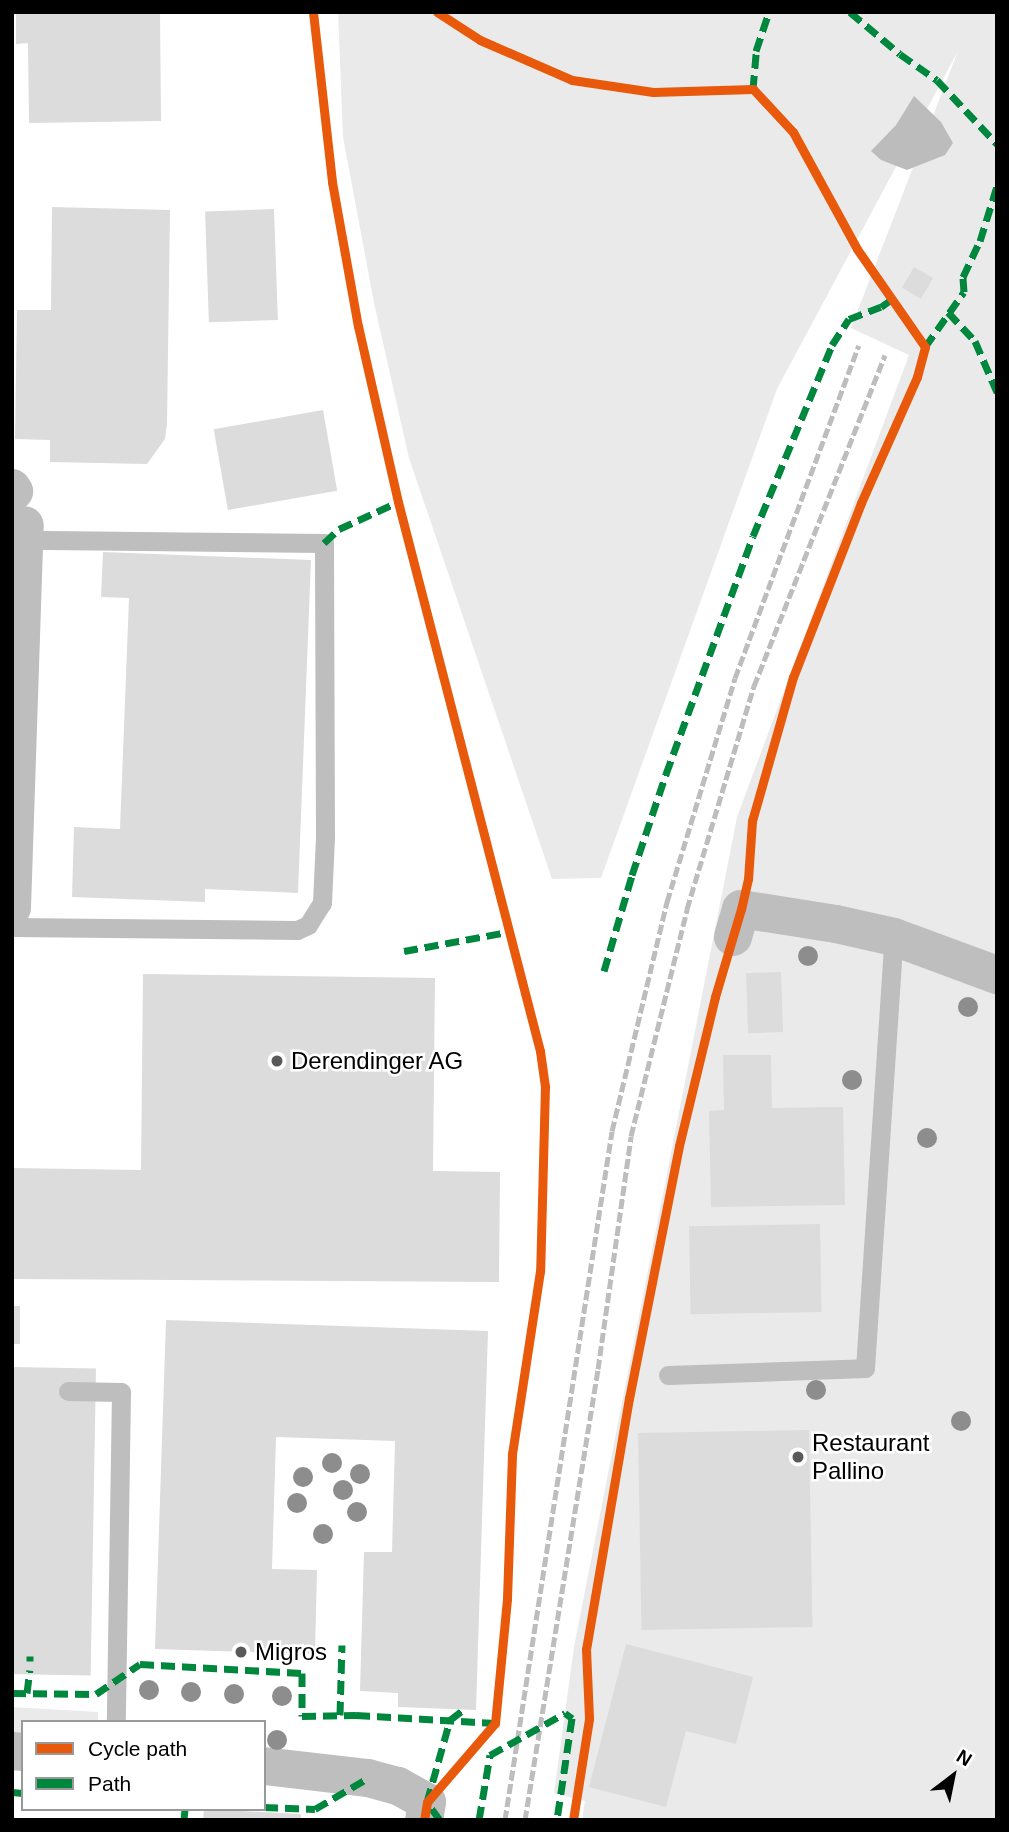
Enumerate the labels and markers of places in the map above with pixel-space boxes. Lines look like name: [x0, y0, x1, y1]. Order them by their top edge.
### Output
place label: Derendinger AG: [291, 1047, 464, 1075]
marker: Derendinger AG: [269, 1053, 285, 1069]
place label: Restaurant Pallino: [812, 1429, 929, 1485]
marker: Restaurant Pallino: [790, 1449, 806, 1465]
place label: Migros: [255, 1638, 327, 1666]
marker: Migros: [233, 1644, 249, 1660]

